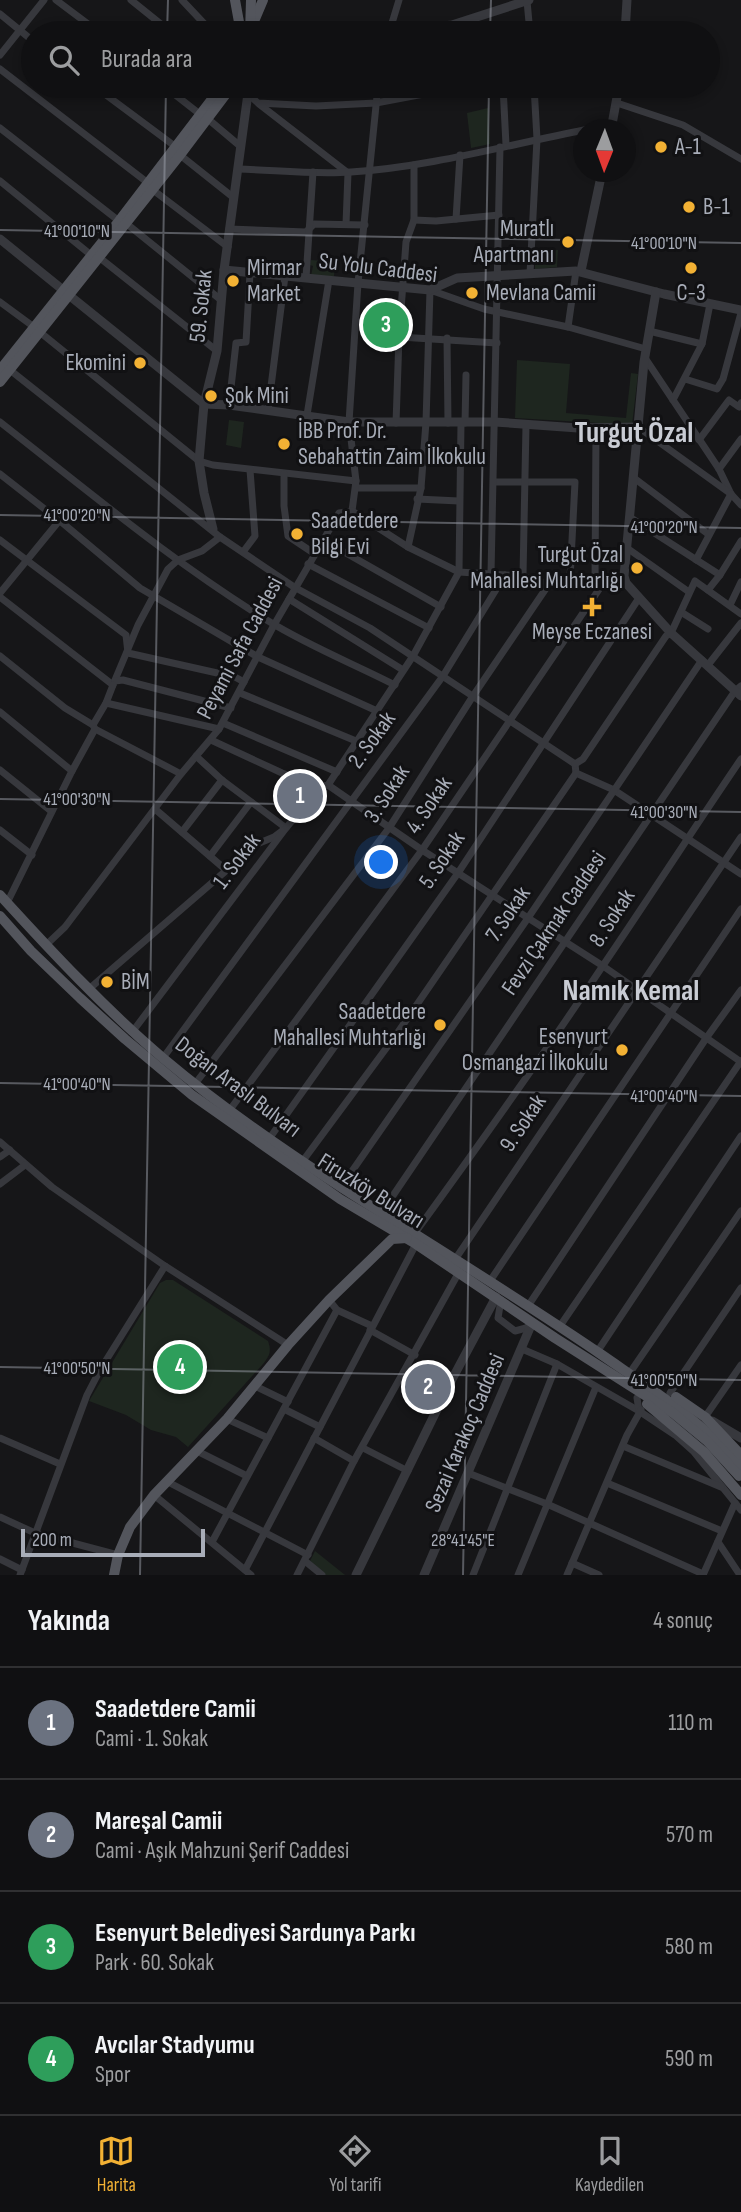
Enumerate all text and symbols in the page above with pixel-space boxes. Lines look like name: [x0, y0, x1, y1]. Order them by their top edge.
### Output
search box: [21, 21, 720, 98]
icon: search: [45, 41, 83, 79]
text: Burada ara: [101, 44, 193, 75]
north arrow: [573, 119, 636, 182]
place label: A-1: [674, 133, 701, 161]
marker: A-1: [653, 139, 669, 155]
place label: B-1: [703, 193, 730, 221]
marker: B-1: [681, 199, 697, 215]
place label: Muratlı Apartmanı: [473, 215, 554, 269]
text: 41°00'10"N: [44, 221, 110, 242]
text: 41°00'10"N: [631, 233, 697, 254]
marker: Muratlı Apartmanı: [560, 234, 576, 250]
street label: Su Yolu Caddesi: [317, 247, 439, 289]
place label: Mirmar Market: [247, 254, 302, 308]
marker: C-3: [683, 260, 699, 276]
street label: 59. Sokak: [183, 268, 219, 344]
marker: Mirmar Market: [225, 273, 241, 289]
place label: Mevlana Camii: [486, 279, 596, 307]
place label: C-3: [676, 279, 706, 307]
marker: Mevlana Camii: [464, 285, 480, 301]
pin: 3: [363, 299, 409, 351]
place label: Ekomini: [65, 349, 126, 377]
marker: Ekomini: [132, 355, 148, 371]
place label: Şok Mini: [225, 382, 289, 410]
marker: Şok Mini: [203, 388, 219, 404]
district label: Turgut Özal: [575, 415, 693, 451]
place label: İBB Prof. Dr. Sebahattin Zaim İlkokulu: [298, 417, 486, 471]
marker: İBB Prof. Dr. Sebahattin Zaim İlkokulu: [276, 436, 292, 452]
text: 41°00'20"N: [43, 505, 111, 526]
place label: Saadetdere Bilgi Evi: [311, 507, 398, 561]
text: 41°00'20"N: [630, 517, 698, 538]
marker: Saadetdere Bilgi Evi: [289, 526, 305, 542]
place label: Turgut Özal Mahallesi Muhtarlığı: [470, 541, 623, 595]
marker: Turgut Özal Mahallesi Muhtarlığı: [629, 560, 645, 576]
street label: Peyami Safa Caddesi: [191, 572, 289, 724]
marker: Meyse Eczanesi: [584, 599, 600, 615]
place label: Meyse Eczanesi: [532, 618, 652, 646]
street label: 2. Sokak: [342, 706, 402, 774]
street label: 3. Sokak: [358, 760, 416, 828]
pin: 1: [277, 770, 323, 822]
street label: 4. Sokak: [400, 771, 458, 839]
text: 41°00'30"N: [43, 789, 111, 810]
text: 41°00'30"N: [630, 802, 698, 823]
street label: 5. Sokak: [413, 826, 471, 894]
street label: 1. Sokak: [207, 827, 267, 894]
your location: [364, 845, 398, 879]
street label: Fevzi Çakmak Caddesi: [495, 846, 613, 1000]
street label: 7. Sokak: [479, 881, 537, 947]
street label: 8. Sokak: [583, 883, 641, 952]
place label: BİM: [121, 968, 150, 996]
district label: Namık Kemal: [563, 973, 699, 1009]
marker: BİM: [99, 974, 115, 990]
place label: Saadetdere Mahallesi Muhtarlığı: [273, 998, 426, 1052]
marker: Saadetdere Mahallesi Muhtarlığı: [432, 1017, 448, 1033]
place label: Esenyurt Osmangazi İlkokulu: [462, 1023, 608, 1077]
street label: Doğan Araslı Bulvarı: [170, 1031, 306, 1143]
marker: Esenyurt Osmangazi İlkokulu: [614, 1042, 630, 1058]
text: 41°00'40"N: [43, 1074, 111, 1095]
text: 41°00'40"N: [630, 1086, 698, 1107]
street label: 9. Sokak: [494, 1089, 552, 1157]
street label: Firuzköy Bulvarı: [312, 1147, 430, 1235]
pin: 4: [157, 1341, 203, 1393]
street label: Sezai Karakoç Caddesi: [419, 1349, 511, 1517]
text: 41°00'50"N: [44, 1358, 111, 1379]
pin: 2: [405, 1361, 451, 1413]
text: 41°00'50"N: [631, 1370, 698, 1391]
scale bar: [21, 1526, 205, 1558]
text: 200 m: [32, 1529, 72, 1552]
text: 28°41'45"E: [431, 1530, 495, 1551]
text: Yakında: [28, 1603, 110, 1639]
text: 4 sonuç: [653, 1607, 713, 1635]
text: Saadetdere Camii: [95, 1694, 256, 1725]
text: 1: [46, 1709, 56, 1737]
text: 110 m: [668, 1709, 713, 1737]
text: Cami · 1. Sokak: [95, 1725, 208, 1753]
text: Mareşal Camii: [95, 1806, 222, 1837]
text: 2: [46, 1821, 56, 1849]
text: 570 m: [666, 1821, 713, 1849]
text: Cami · Aşık Mahzuni Şerif Caddesi: [95, 1837, 349, 1865]
text: Esenyurt Belediyesi Sardunya Parkı: [95, 1918, 415, 1949]
text: 3: [46, 1933, 56, 1961]
text: 580 m: [665, 1933, 713, 1961]
text: Park · 60. Sokak: [95, 1949, 214, 1977]
text: Avcılar Stadyumu: [95, 2030, 255, 2061]
text: 4: [46, 2045, 56, 2073]
text: 590 m: [665, 2045, 713, 2073]
text: Spor: [95, 2061, 131, 2089]
tab: Harita: [97, 2132, 136, 2197]
tab: Yol tarifi: [329, 2132, 382, 2197]
tab: Kaydedilen: [575, 2132, 644, 2197]

